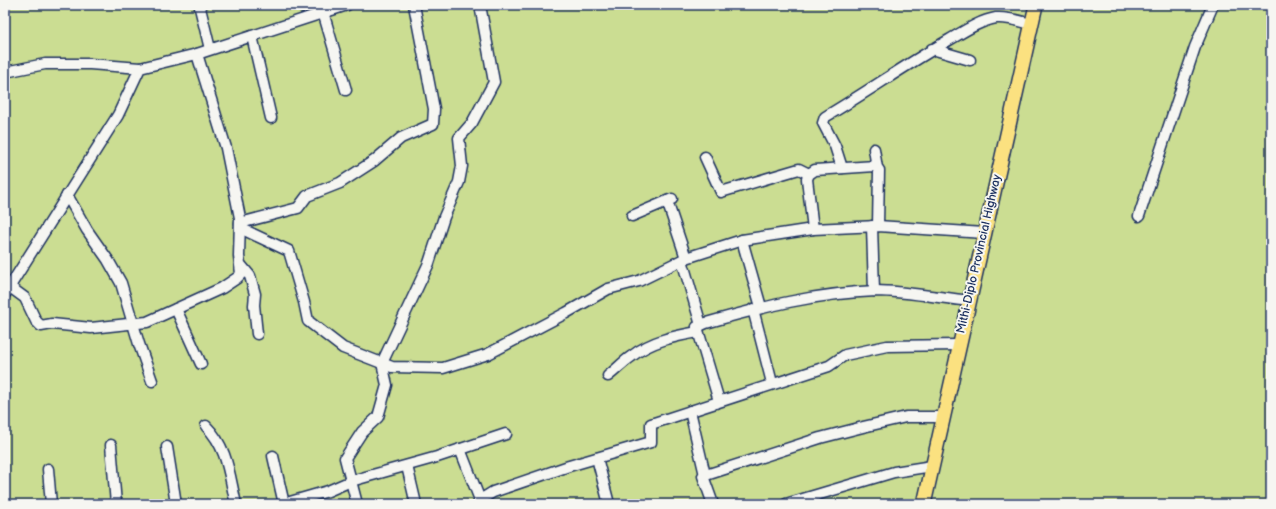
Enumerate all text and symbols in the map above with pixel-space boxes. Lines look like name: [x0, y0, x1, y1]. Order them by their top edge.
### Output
street label: Mithi-Diplo Provincial Highway: [953, 172, 1005, 335]

